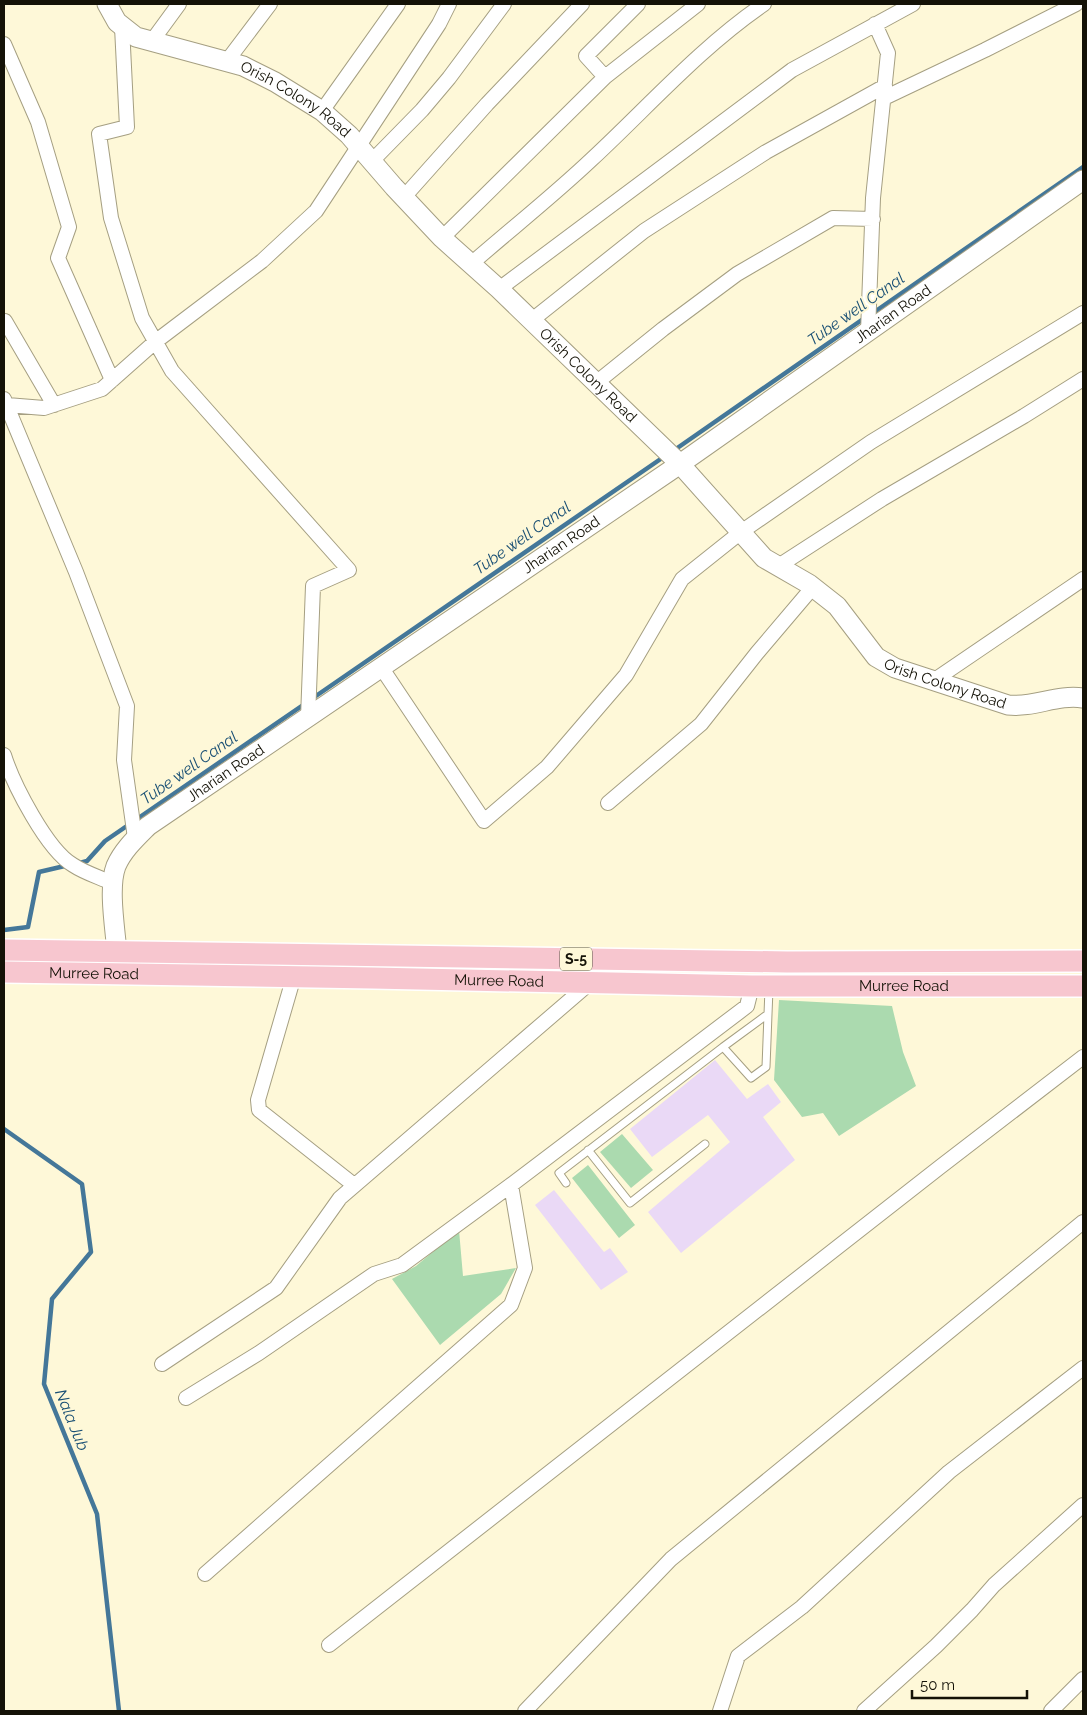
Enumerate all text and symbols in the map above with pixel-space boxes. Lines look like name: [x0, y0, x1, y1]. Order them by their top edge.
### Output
street label: Orish Colony Road: [237, 57, 354, 141]
water label: Tube well Canal: [804, 268, 908, 350]
street label: Jharian Road: [851, 281, 935, 347]
street label: Orish Colony Road: [536, 324, 640, 426]
water label: Tube well Canal: [470, 497, 574, 579]
street label: Jharian Road: [519, 512, 603, 577]
street label: Orish Colony Road: [880, 654, 1008, 713]
water label: Tube well Canal: [137, 727, 241, 809]
street label: Jharian Road: [184, 741, 268, 806]
road number: S-5: [560, 948, 592, 971]
street label: Murree Road: [49, 964, 139, 983]
street label: Murree Road: [454, 971, 544, 991]
street label: Murree Road: [859, 977, 949, 995]
water label: Nala Jub: [51, 1386, 93, 1454]
scale bar: [912, 1668, 1027, 1700]
text: 50 m: [920, 1676, 955, 1694]

